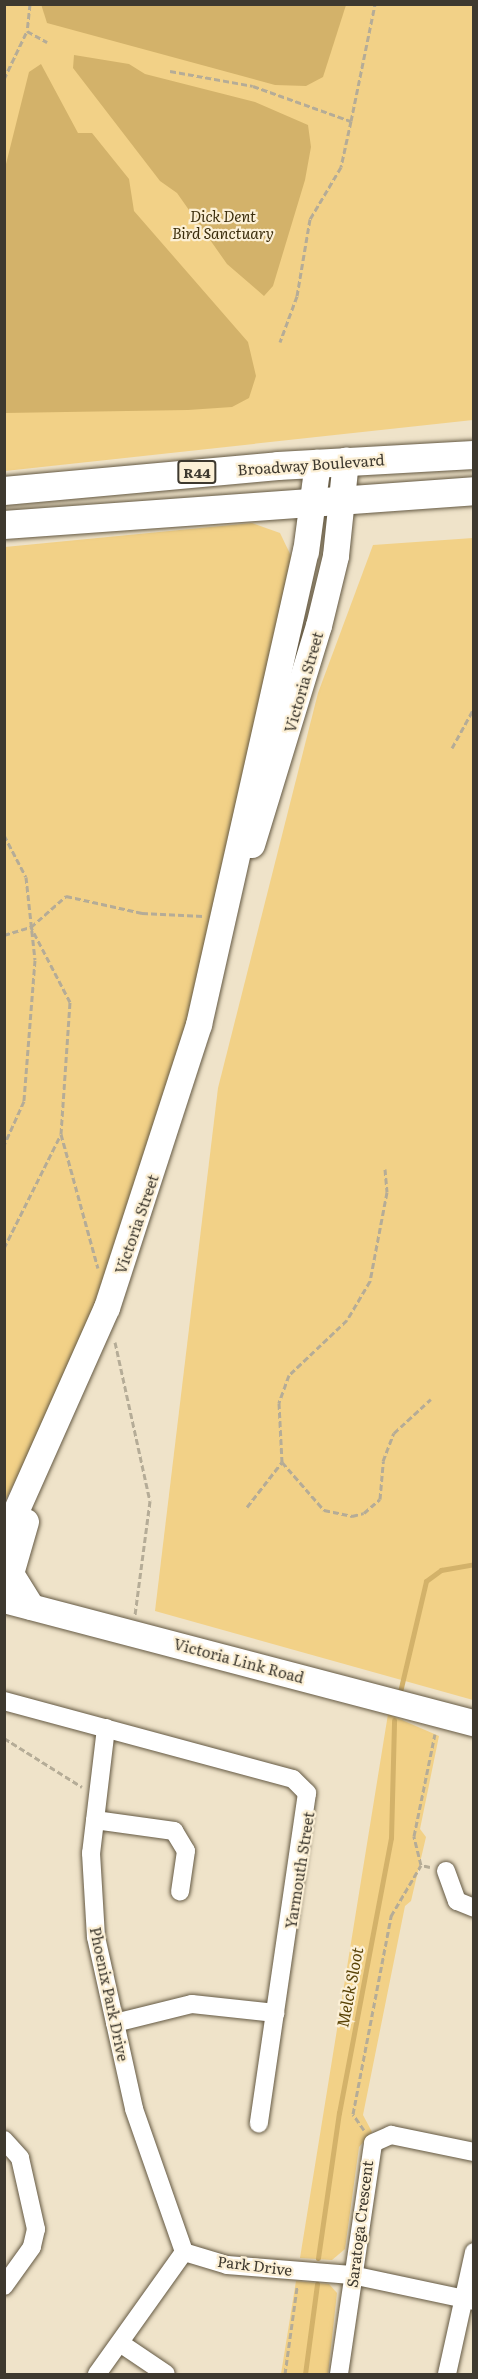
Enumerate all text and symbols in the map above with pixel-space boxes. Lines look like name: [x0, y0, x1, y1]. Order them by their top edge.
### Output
park label: Dick Dent Bird Sanctuary: [172, 206, 274, 241]
street label: Broadway Boulevard: [237, 450, 385, 478]
road number: R44: [176, 461, 218, 483]
street label: Victoria Street: [280, 630, 326, 734]
street label: Victoria Street: [111, 1172, 161, 1276]
street label: Victoria Link Road: [172, 1634, 306, 1686]
street label: Yarmouth Street: [281, 1810, 317, 1930]
street label: Phoenix Park Drive: [87, 1925, 133, 2063]
water label: Melck Sloot: [332, 1945, 366, 2029]
street label: Saratoga Crescent: [342, 2159, 376, 2289]
street label: Park Drive: [217, 2251, 293, 2279]

